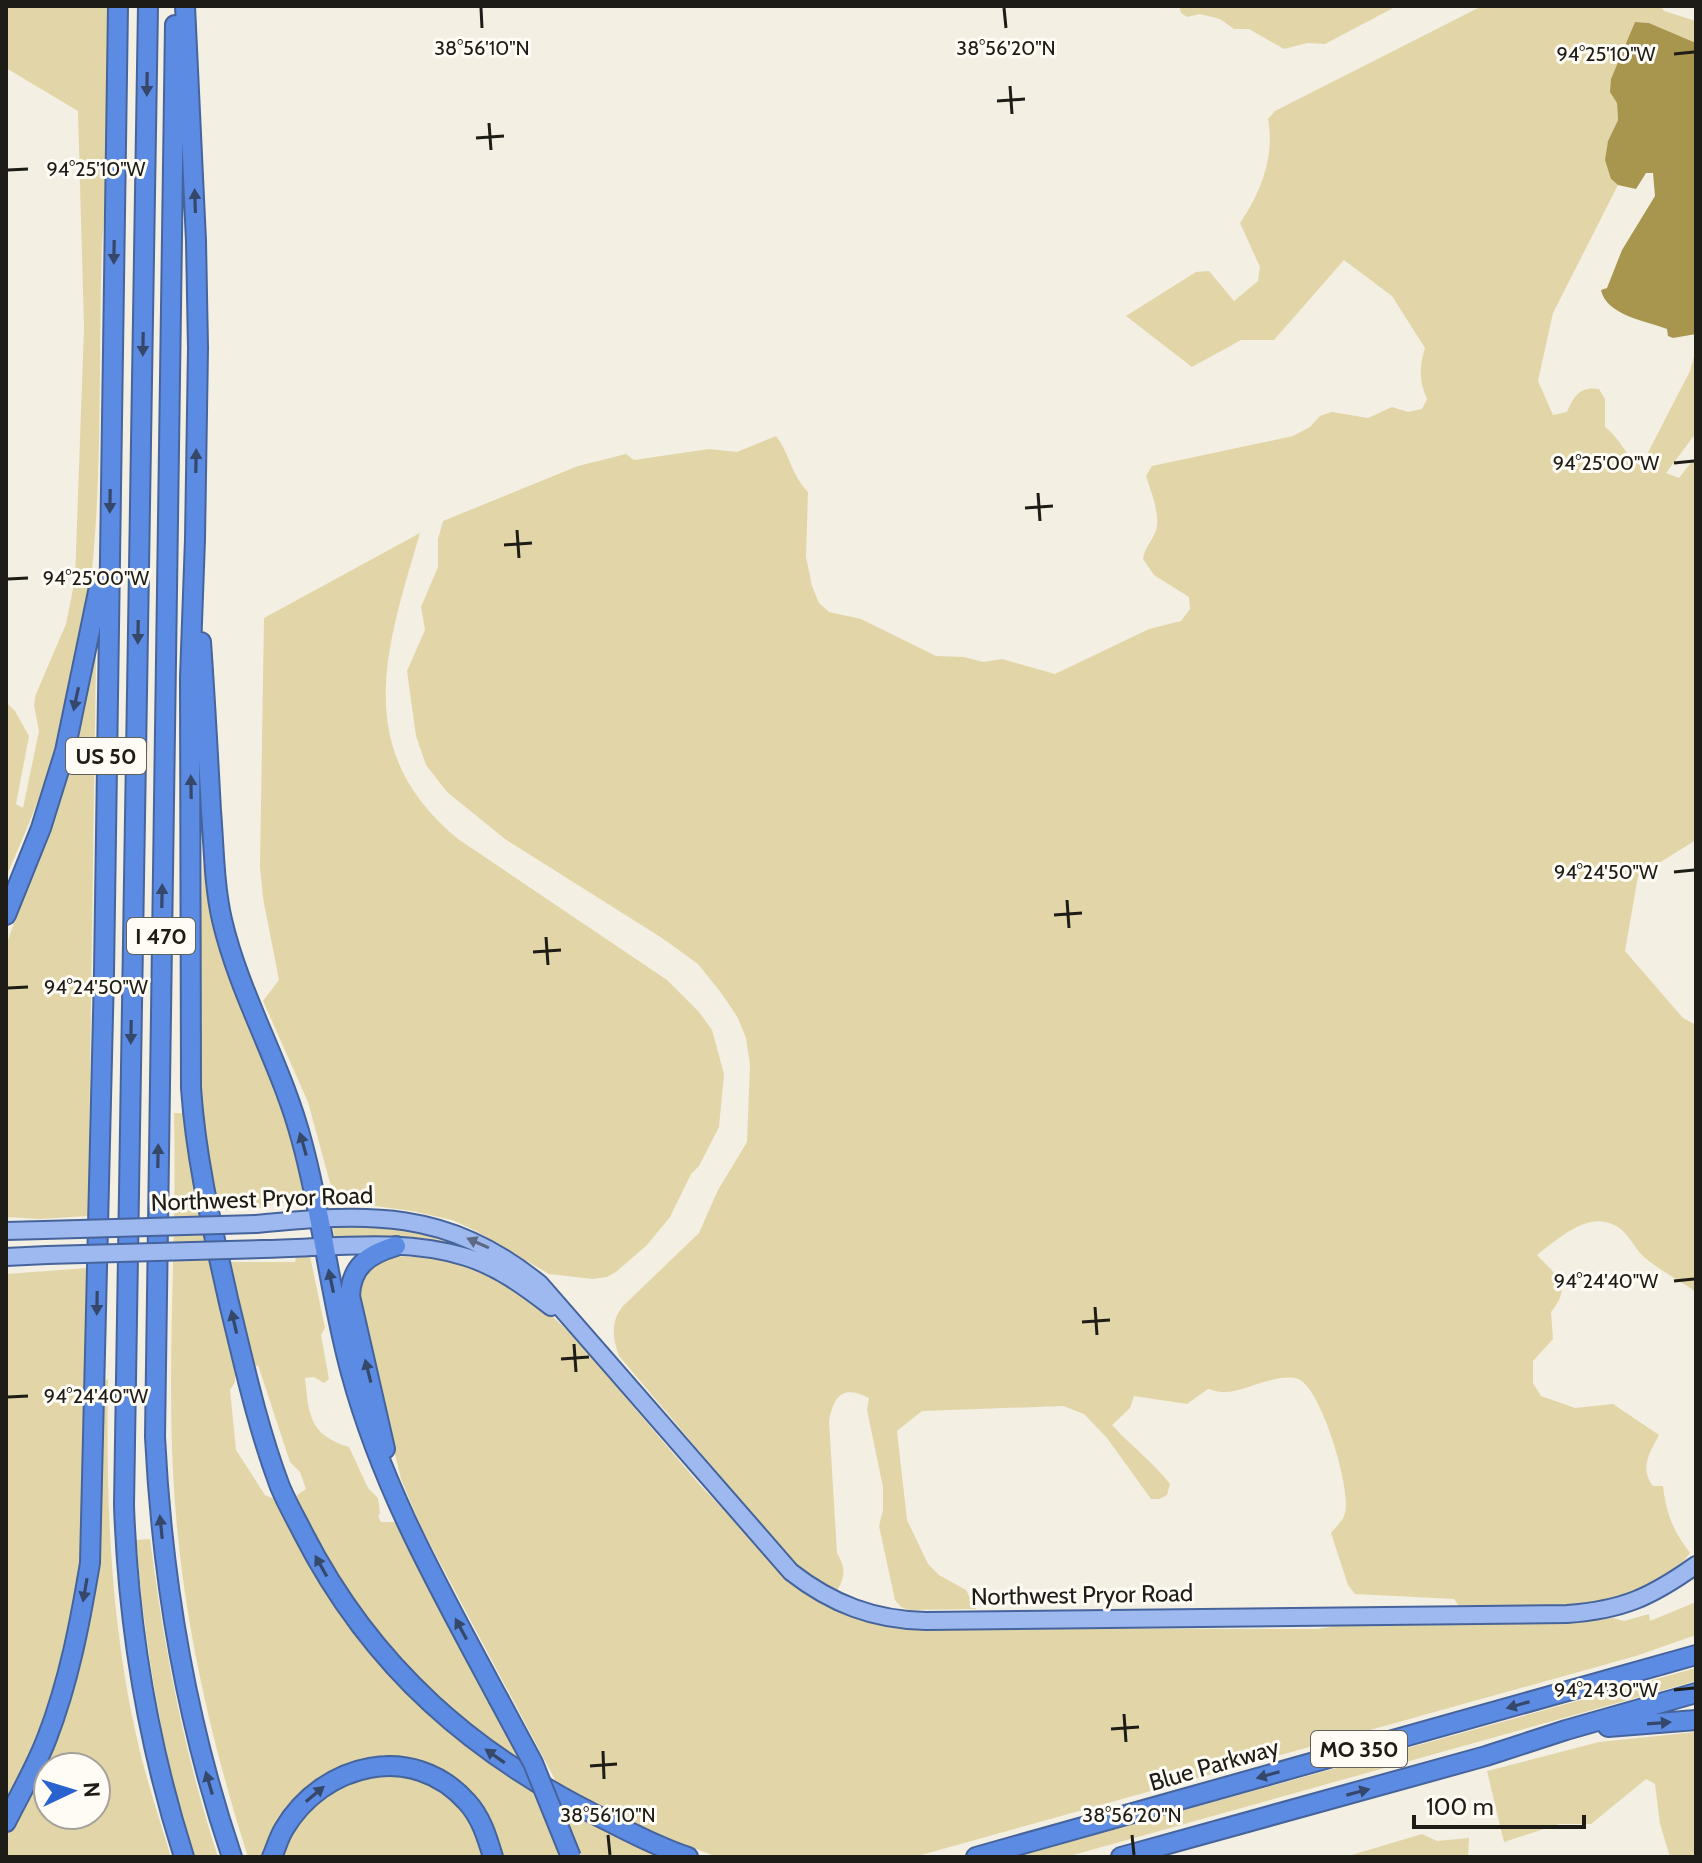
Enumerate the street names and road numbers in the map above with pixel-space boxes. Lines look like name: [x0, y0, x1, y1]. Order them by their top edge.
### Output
road number: US 50: [66, 738, 146, 774]
road number: I 470: [127, 918, 195, 954]
street label: Northwest Pryor Road: [150, 1180, 374, 1217]
street label: Northwest Pryor Road: [971, 1578, 1193, 1611]
road number: MO 350: [1311, 1731, 1407, 1767]
street label: Blue Parkway: [1146, 1732, 1282, 1797]

